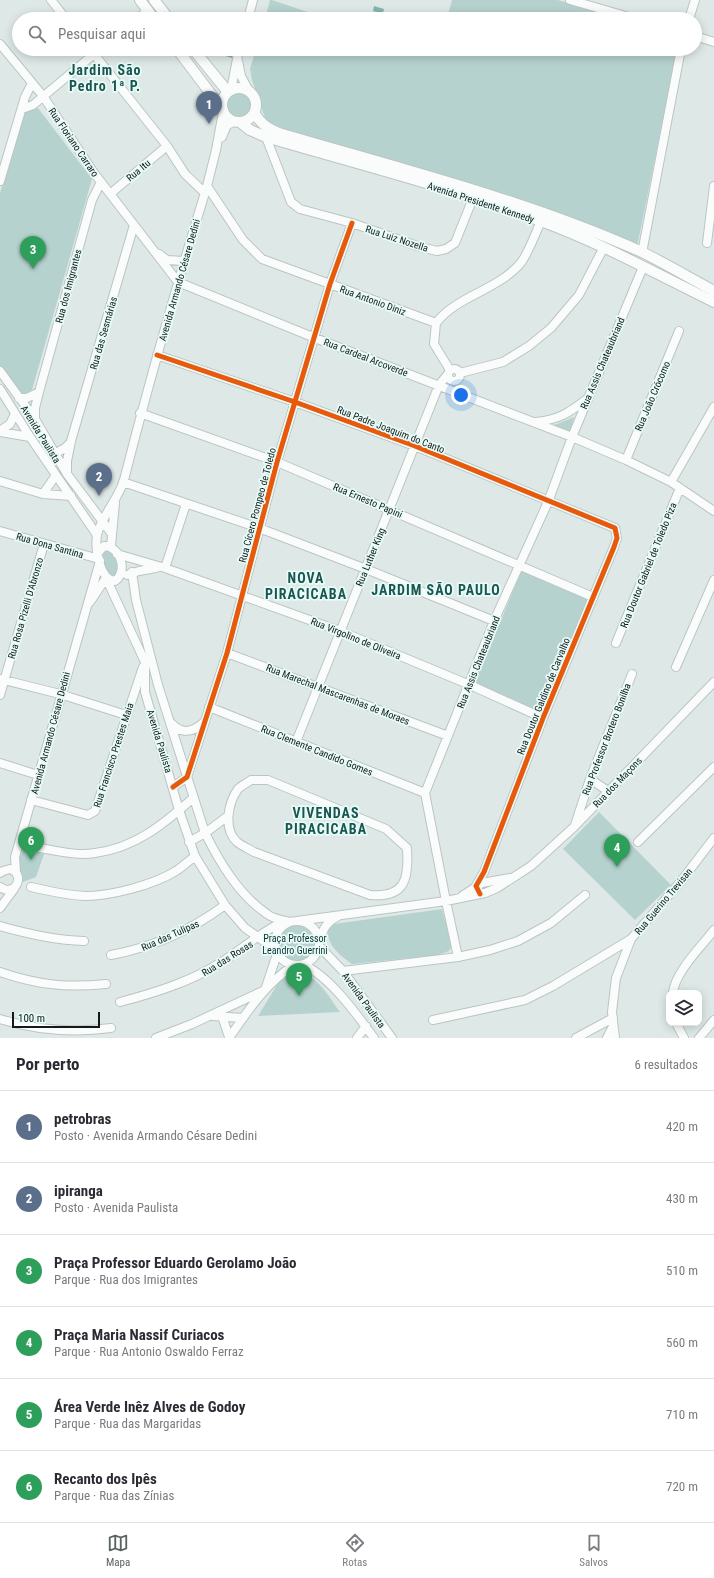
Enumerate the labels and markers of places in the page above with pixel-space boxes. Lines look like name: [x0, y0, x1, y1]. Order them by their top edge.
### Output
pin: 1: [196, 91, 222, 124]
pin: 3: [20, 236, 46, 269]
pin: 2: [86, 463, 112, 496]
pin: 6: [18, 827, 44, 860]
pin: 4: [604, 834, 630, 867]
pin: 5: [286, 963, 312, 996]

